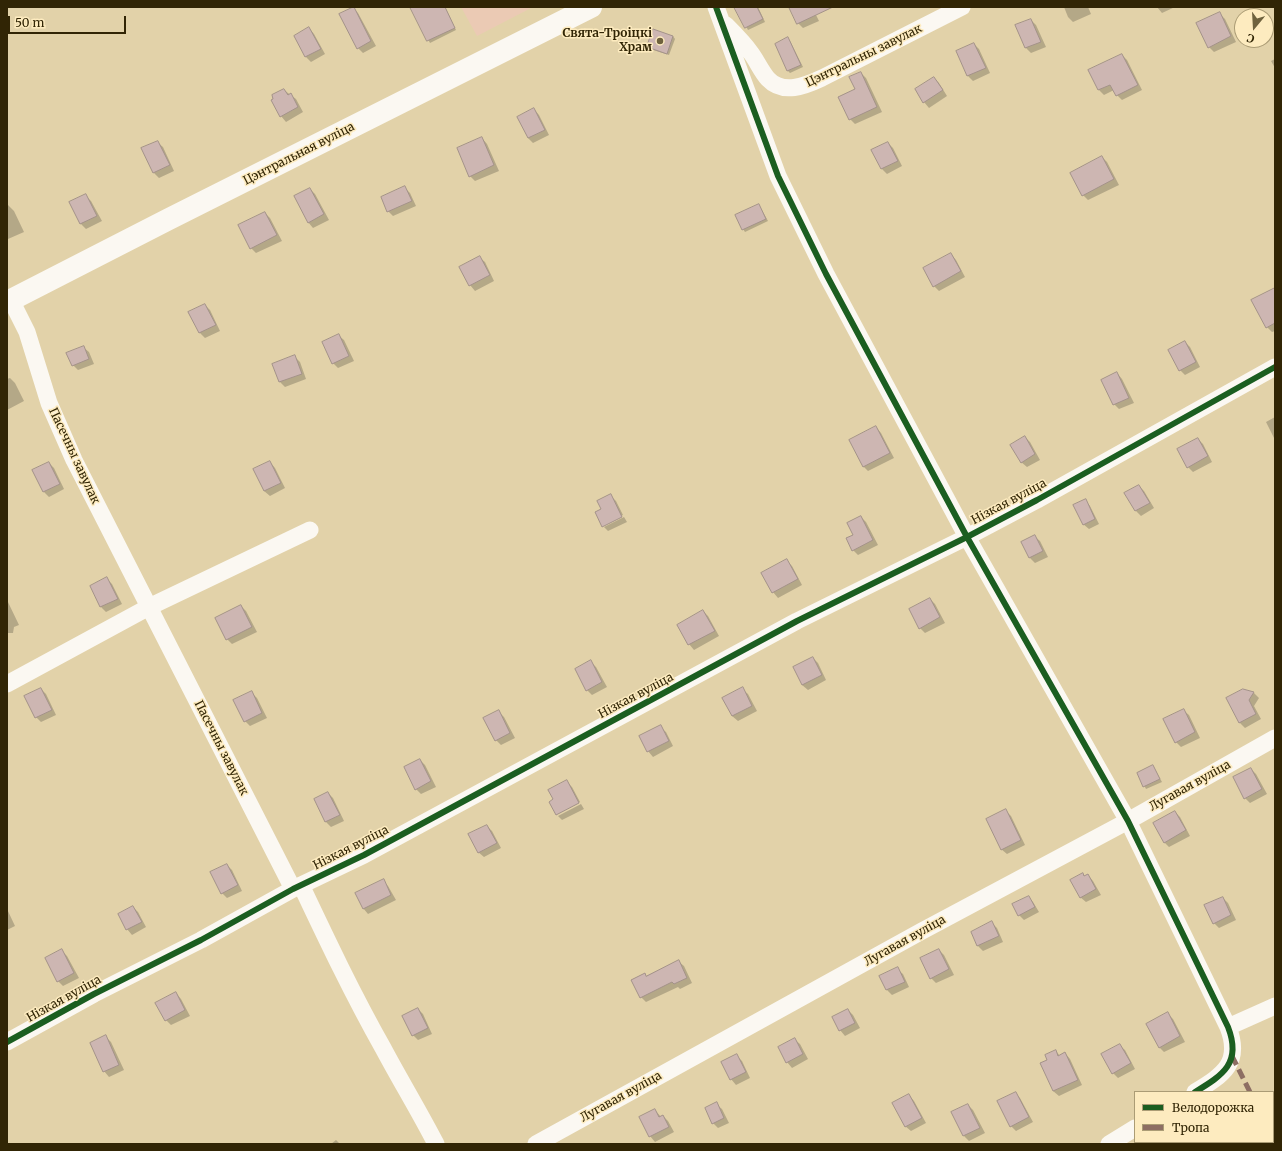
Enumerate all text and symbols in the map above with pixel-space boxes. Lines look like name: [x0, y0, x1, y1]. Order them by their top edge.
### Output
scale bar: [10, 8, 128, 34]
north arrow: [1234, 8, 1274, 48]
text: 50 m: [15, 15, 44, 30]
street label: Цэнтральны завулак: [803, 22, 925, 90]
place label: Свята-Троіцкі Храм: [563, 27, 652, 55]
text: С: [1245, 31, 1256, 46]
marker: Свята-Троіцкі Храм: [655, 36, 665, 46]
street label: Цэнтральная вуліца: [241, 120, 357, 188]
street label: Пасечны завулак: [45, 406, 103, 506]
street label: Нізкая вуліца: [969, 476, 1049, 528]
street label: Нізкая вуліца: [596, 670, 676, 722]
street label: Пасечны завулак: [191, 698, 251, 798]
street label: Лугавая вуліца: [1147, 758, 1233, 814]
street label: Нізкая вуліца: [311, 823, 391, 873]
street label: Лугавая вуліца: [862, 913, 948, 969]
street label: Нізкая вуліца: [24, 973, 104, 1025]
street label: Лугавая вуліца: [578, 1069, 664, 1125]
legend: [1134, 1091, 1274, 1143]
text: Велодорожка: [1172, 1100, 1254, 1115]
text: Тропа: [1172, 1120, 1209, 1135]

